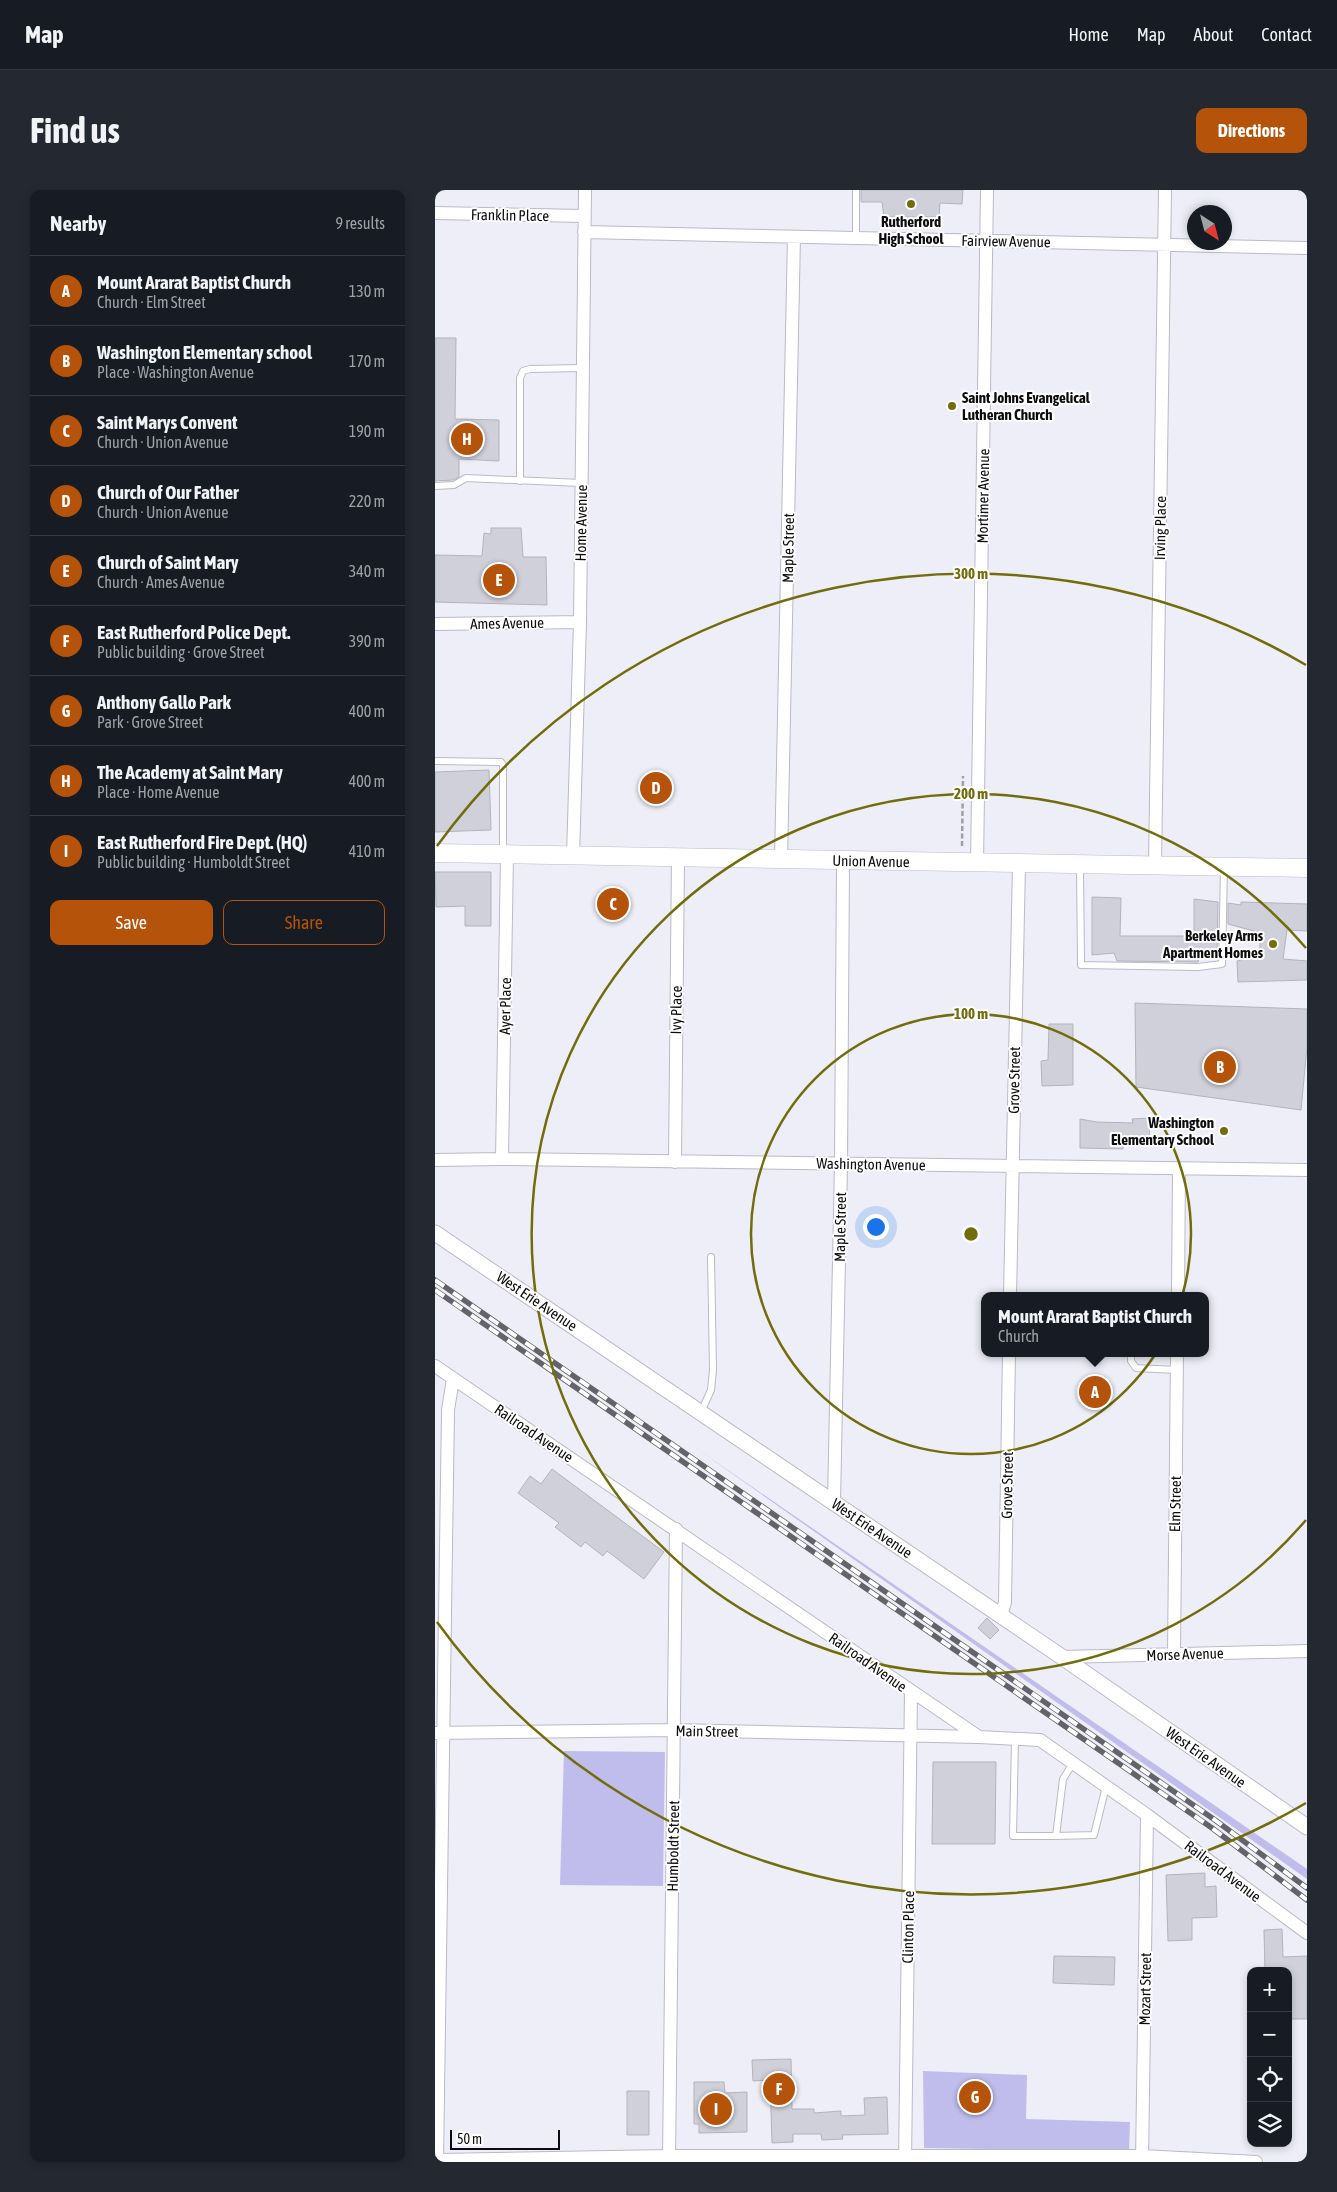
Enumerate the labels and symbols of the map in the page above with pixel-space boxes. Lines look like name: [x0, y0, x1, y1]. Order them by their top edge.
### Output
marker: Rutherford High School: [905, 198, 917, 210]
north arrow: [1187, 205, 1232, 250]
street label: Franklin Place: [471, 206, 549, 224]
place label: Rutherford High School: [878, 213, 945, 247]
street label: Fairview Avenue: [961, 232, 1051, 250]
place label: Saint Johns Evangelical Lutheran Church: [962, 389, 1091, 423]
marker: Saint Johns Evangelical Lutheran Church: [946, 400, 958, 412]
pin: H: [451, 420, 483, 458]
street label: Mortimer Avenue: [974, 448, 992, 544]
street label: Home Avenue: [572, 484, 590, 562]
street label: Irving Place: [1151, 496, 1169, 560]
street label: Maple Street: [779, 513, 797, 583]
pin: E: [483, 561, 515, 599]
text: 300 m: [954, 565, 988, 582]
street label: Ames Avenue: [470, 614, 544, 632]
pin: D: [640, 769, 672, 807]
text: 200 m: [954, 785, 988, 802]
street label: Union Avenue: [832, 852, 910, 870]
pin: C: [597, 885, 629, 923]
place label: Berkeley Arms Apartment Homes: [1162, 927, 1264, 961]
marker: Berkeley Arms Apartment Homes: [1267, 938, 1279, 950]
street label: Ayer Place: [496, 977, 514, 1035]
street label: Ivy Place: [667, 985, 685, 1035]
text: 100 m: [954, 1005, 988, 1022]
street label: Grove Street: [1005, 1046, 1023, 1114]
pin: B: [1204, 1048, 1236, 1086]
place label: Washington Elementary School: [1111, 1114, 1215, 1148]
marker: Washington Elementary School: [1218, 1125, 1230, 1137]
street label: Washington Avenue: [816, 1155, 926, 1173]
street label: Maple Street: [831, 1192, 849, 1262]
your location: [863, 1214, 889, 1240]
centre of rings: [962, 1225, 980, 1243]
street label: West Erie Avenue: [493, 1268, 581, 1334]
pin: A: [1079, 1373, 1111, 1411]
street label: Railroad Avenue: [492, 1400, 577, 1466]
street label: Grove Street: [998, 1451, 1016, 1519]
street label: Elm Street: [1166, 1476, 1184, 1532]
street label: West Erie Avenue: [828, 1495, 916, 1561]
street label: Railroad Avenue: [826, 1629, 910, 1695]
street label: Morse Avenue: [1146, 1644, 1224, 1664]
street label: Main Street: [675, 1722, 739, 1740]
street label: West Erie Avenue: [1163, 1723, 1249, 1791]
street label: Humboldt Street: [664, 1800, 682, 1892]
street label: Railroad Avenue: [1182, 1837, 1265, 1905]
street label: Clinton Place: [899, 1890, 917, 1963]
street label: Mozart Street: [1136, 1952, 1154, 2026]
pin: F: [763, 2070, 795, 2108]
pin: G: [959, 2078, 991, 2116]
pin: I: [700, 2090, 732, 2128]
scale bar: [450, 2127, 560, 2150]

